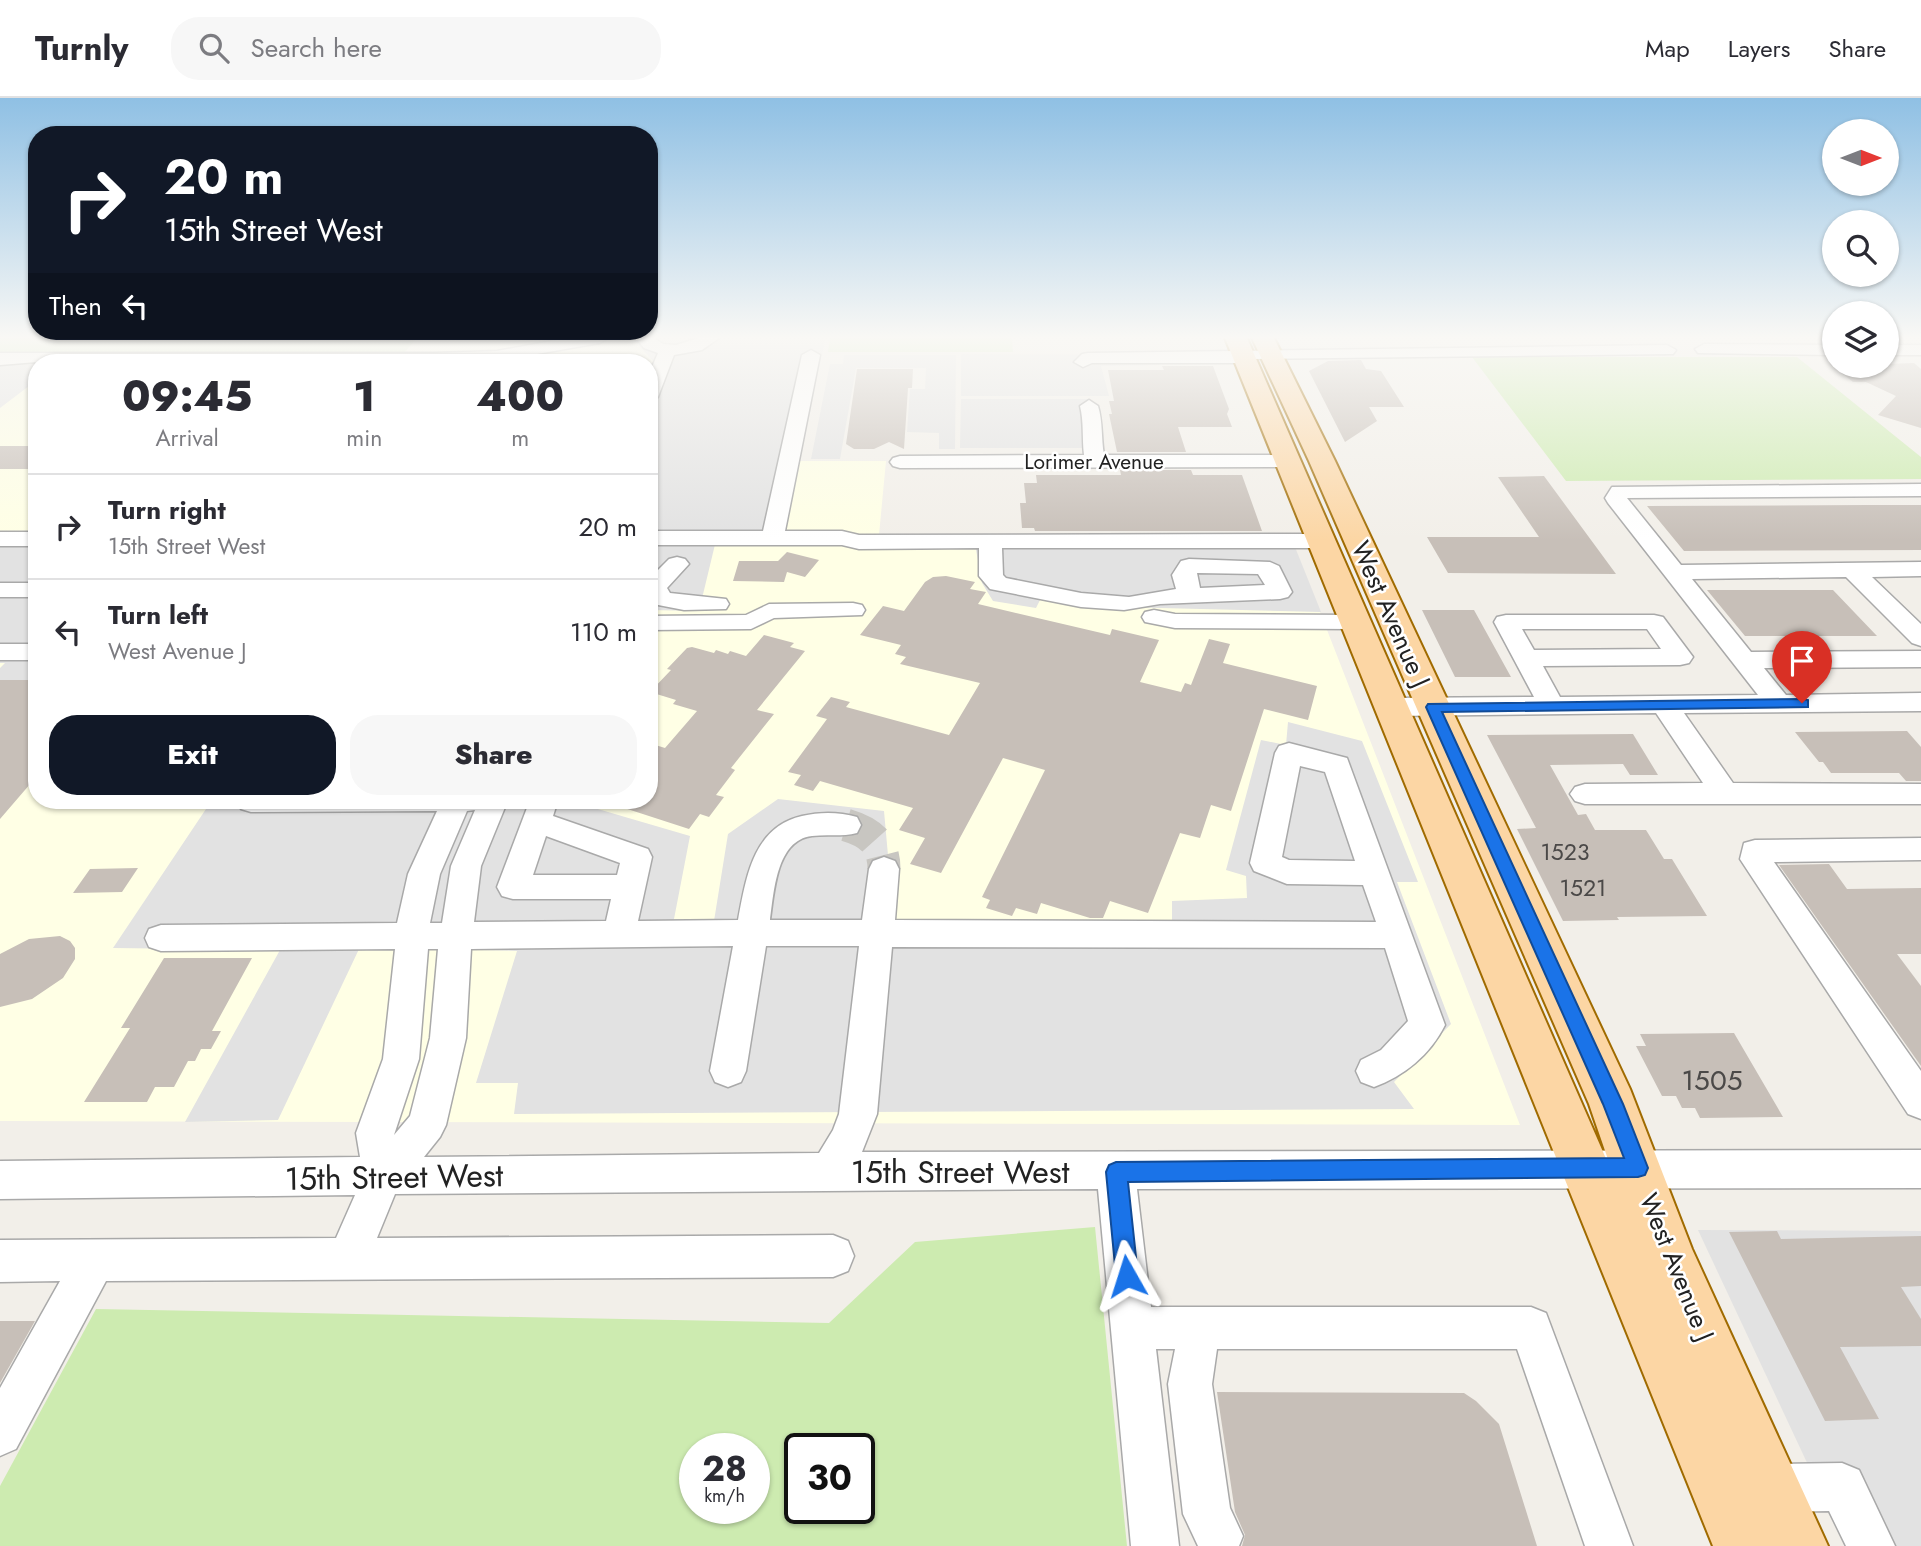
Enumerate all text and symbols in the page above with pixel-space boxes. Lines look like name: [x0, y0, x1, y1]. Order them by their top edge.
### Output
search box: [171, 17, 661, 80]
text: Turnly: [35, 25, 129, 72]
icon: search: [195, 29, 233, 67]
text: Search here: [251, 29, 382, 67]
text: Map: [1645, 31, 1690, 66]
text: Layers: [1728, 31, 1790, 66]
text: Share: [1828, 31, 1886, 66]
north arrow: [1822, 119, 1899, 196]
map controls: [1822, 119, 1899, 378]
text: 20 m: [164, 142, 283, 212]
icon: right: [49, 154, 140, 245]
text: 15th Street West: [164, 207, 383, 253]
button: search: [1822, 210, 1899, 287]
text: Then: [49, 287, 102, 325]
icon: left: [116, 287, 154, 325]
button: layers: [1822, 301, 1899, 378]
text: 09:45: [122, 366, 252, 427]
text: 1: [353, 366, 375, 427]
text: 400: [476, 366, 564, 427]
text: Arrival: [155, 421, 219, 455]
text: min: [346, 421, 382, 455]
text: m: [511, 421, 529, 455]
street label: Lorimer Avenue: [1024, 447, 1164, 477]
text: Turn right: [108, 491, 226, 529]
icon: right: [49, 508, 87, 546]
text: 20 m: [579, 508, 637, 546]
text: 15th Street West: [108, 529, 265, 563]
street label: West Avenue J: [1342, 535, 1440, 693]
text: Turn left: [108, 596, 208, 634]
icon: left: [49, 613, 87, 651]
text: 110 m: [570, 613, 637, 651]
pin: [1772, 631, 1832, 703]
text: West Avenue J: [108, 634, 247, 668]
icon: arrive: [1783, 642, 1821, 680]
button: Exit: [49, 715, 336, 795]
button: Share: [350, 715, 637, 795]
house number: 1523: [1541, 835, 1589, 869]
house number: 1521: [1560, 871, 1606, 905]
house number: 1505: [1682, 1060, 1742, 1101]
street label: 15th Street West: [851, 1149, 1070, 1195]
street label: 15th Street West: [284, 1152, 504, 1202]
street label: West Avenue J: [1630, 1187, 1724, 1347]
position arrow: [1090, 1239, 1164, 1313]
speed limit sign: 30: [784, 1433, 875, 1524]
text: 28: [702, 1444, 747, 1494]
text: km/h: [704, 1483, 745, 1509]

